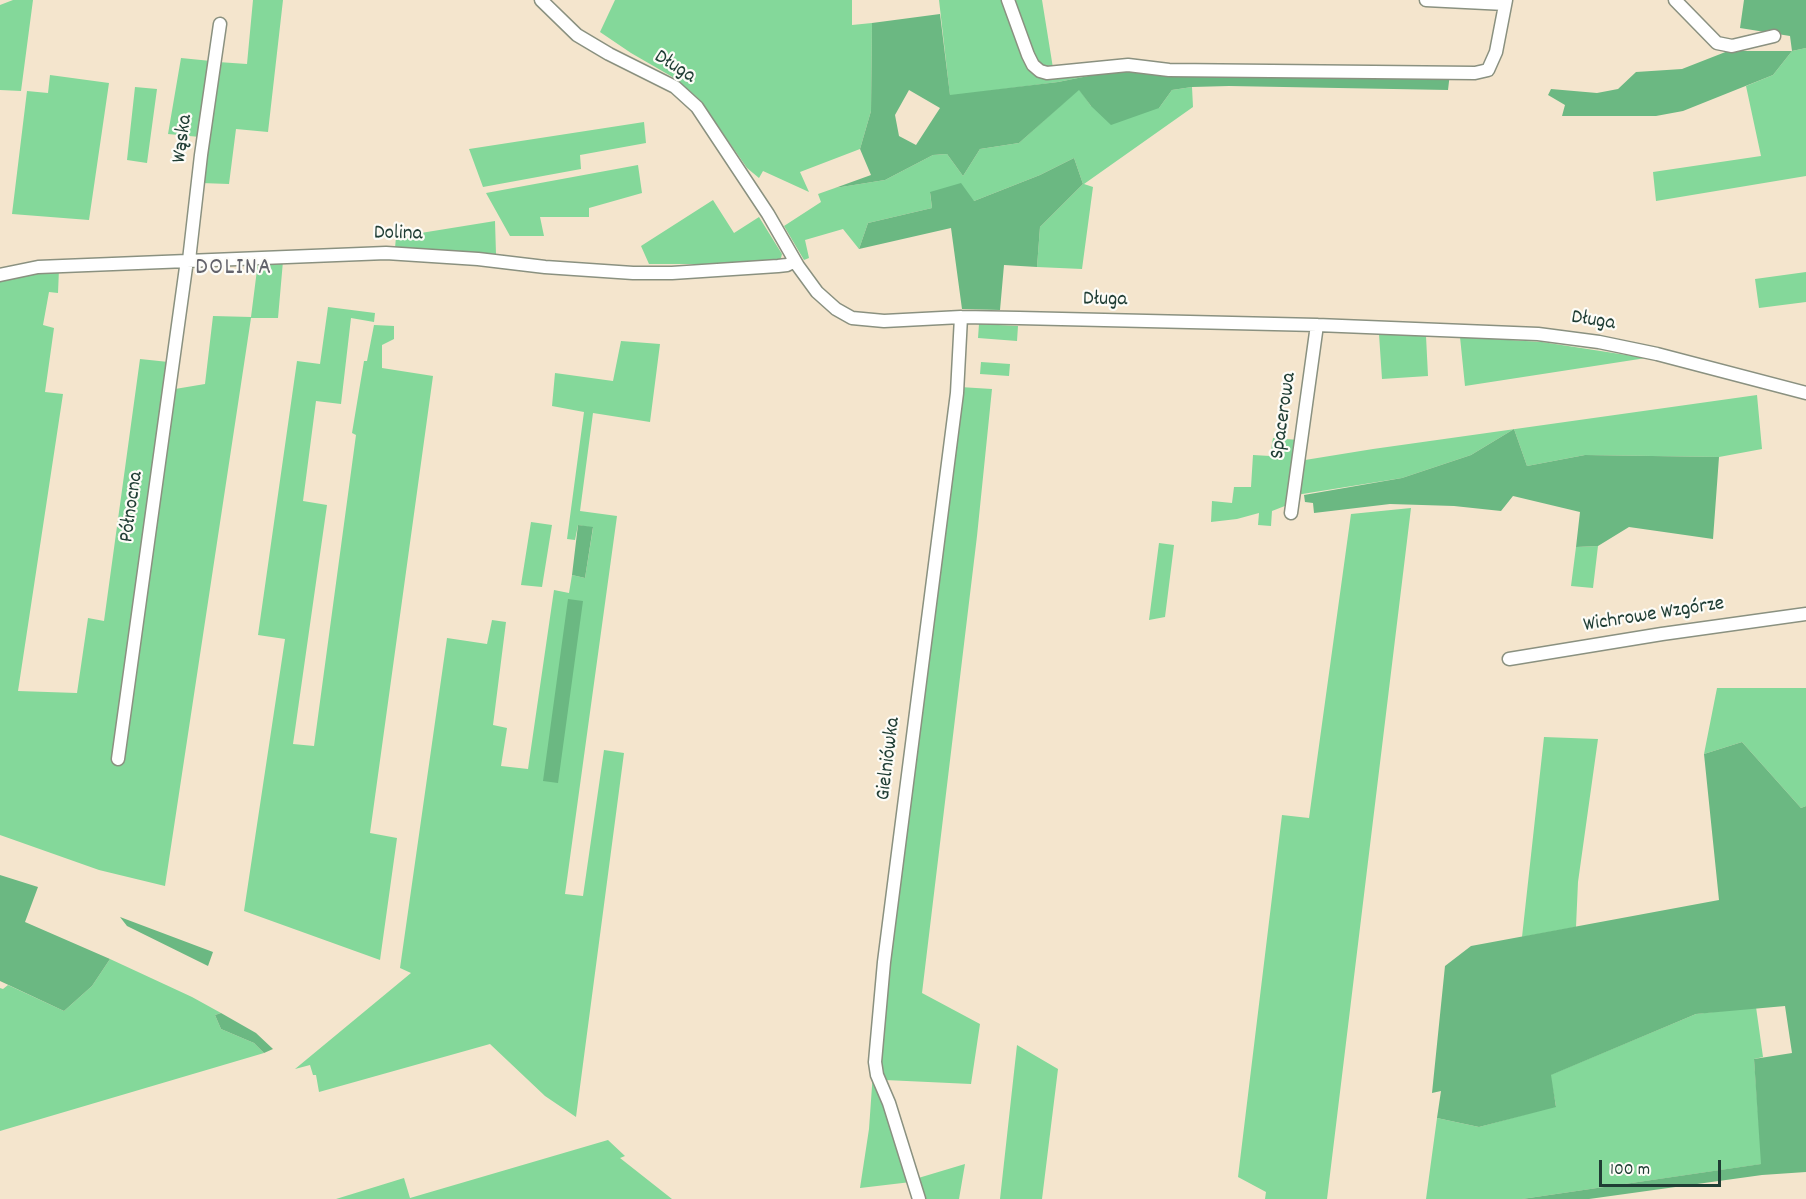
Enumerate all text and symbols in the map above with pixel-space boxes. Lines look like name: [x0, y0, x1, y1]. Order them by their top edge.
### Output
street label: Długa: [649, 46, 699, 90]
street label: Wąska: [168, 113, 200, 165]
street label: Dolina: [373, 222, 423, 248]
district label: DOLINA: [195, 256, 273, 284]
street label: Długa: [1083, 288, 1127, 314]
street label: Długa: [1569, 306, 1617, 338]
street label: Spacerowa: [1266, 371, 1304, 461]
street label: Północna: [116, 470, 150, 544]
street label: Wichrowe Wzgórze: [1582, 592, 1726, 640]
street label: Gielniówka: [872, 716, 908, 802]
scale bar: [1602, 1148, 1724, 1186]
text: 100 m: [1610, 1158, 1650, 1183]

